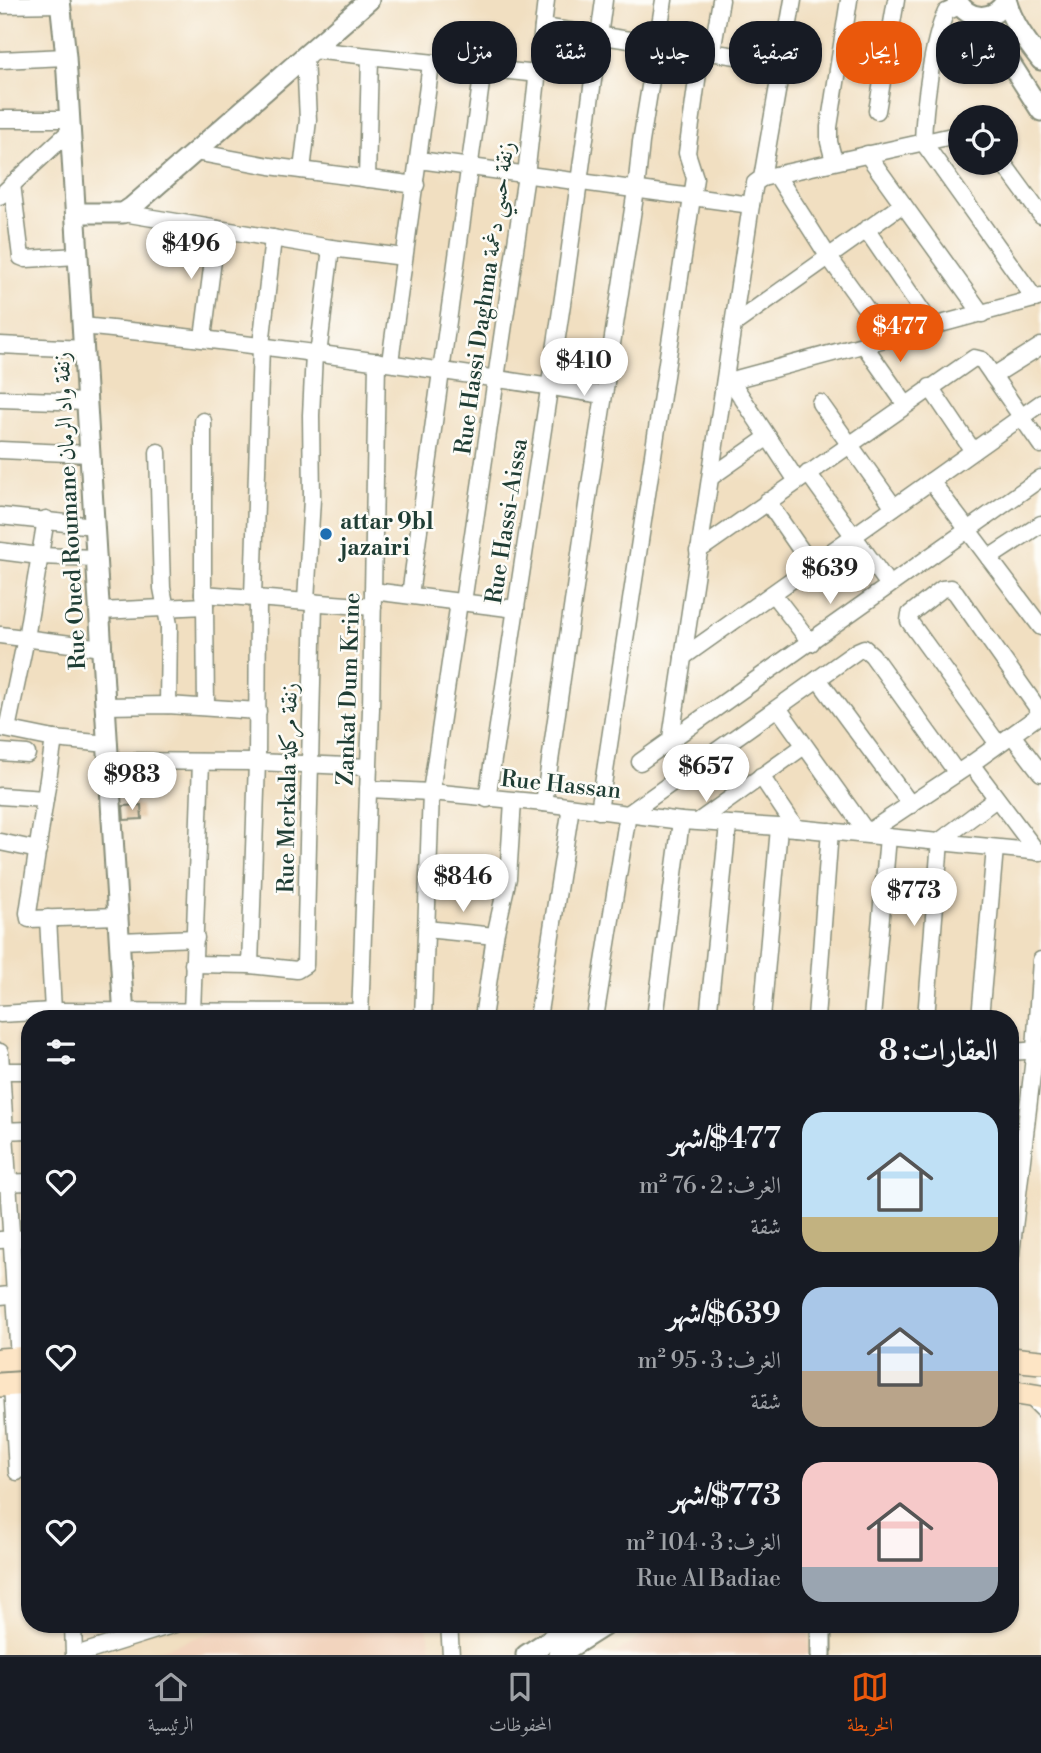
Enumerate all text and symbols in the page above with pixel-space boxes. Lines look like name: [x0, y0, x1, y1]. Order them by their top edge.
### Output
chip: منزل: [432, 21, 517, 84]
chip: شقة: [531, 21, 611, 84]
chip: جديد: [625, 21, 715, 84]
chip: تصفية: [729, 21, 822, 84]
chip: إيجار: [836, 21, 922, 84]
chip: شراء: [936, 21, 1020, 84]
map controls: [948, 105, 1018, 175]
button: locate: [948, 105, 1018, 175]
street label: Rue Hassi Daghma زنقة حسي دغمة: [449, 140, 528, 457]
pin: $496: [150, 222, 232, 281]
text: $496: [162, 230, 220, 258]
pin: $477: [859, 304, 941, 364]
text: $477: [873, 313, 927, 341]
pin: $410: [543, 338, 625, 398]
text: $410: [556, 347, 612, 375]
street label: Rue Oued Roumane زنقة واد الرمان: [48, 351, 92, 671]
street label: Rue Hassi-Aissa: [480, 436, 534, 606]
place label: attar 9bl jazairi: [338, 508, 434, 562]
marker: attar 9bl jazairi: [318, 526, 334, 542]
pin: $639: [789, 546, 871, 606]
text: $639: [802, 555, 858, 583]
street label: Zankat Dum Krine: [332, 592, 366, 786]
street label: Rue Merkala زنقة مركلة: [272, 682, 305, 894]
pin: $657: [665, 744, 747, 804]
pin: $983: [91, 752, 173, 812]
text: $657: [678, 753, 734, 781]
text: $983: [104, 761, 160, 789]
street label: Rue Hassan: [499, 765, 623, 805]
pin: $846: [422, 855, 504, 914]
text: $846: [434, 863, 492, 891]
pin: $773: [873, 869, 955, 928]
text: $773: [887, 877, 941, 905]
text: العقارات: 8: [879, 1032, 998, 1070]
icon: filters: [42, 1033, 80, 1071]
text: $477/شهر: [669, 1120, 781, 1158]
icon: home: [858, 1140, 942, 1224]
icon: heart: [42, 1163, 80, 1201]
text: الغرف: 2 · 76 m²: [639, 1172, 781, 1200]
text: شقة: [751, 1213, 781, 1241]
text: $639/شهر: [667, 1295, 781, 1333]
icon: home: [858, 1315, 942, 1399]
icon: heart: [42, 1338, 80, 1376]
text: الغرف: 3 · 95 m²: [638, 1347, 781, 1375]
text: شقة: [751, 1388, 781, 1416]
text: $773/شهر: [670, 1477, 781, 1515]
icon: home: [858, 1490, 942, 1574]
icon: heart: [42, 1513, 80, 1551]
text: الغرف: 3 · 104 m²: [626, 1529, 781, 1557]
text: Rue Al Badiae: [637, 1565, 781, 1593]
tab: الرئيسية: [148, 1668, 193, 1743]
tab: المحفوظات: [489, 1668, 552, 1743]
tab: الخريطة: [847, 1668, 893, 1743]

